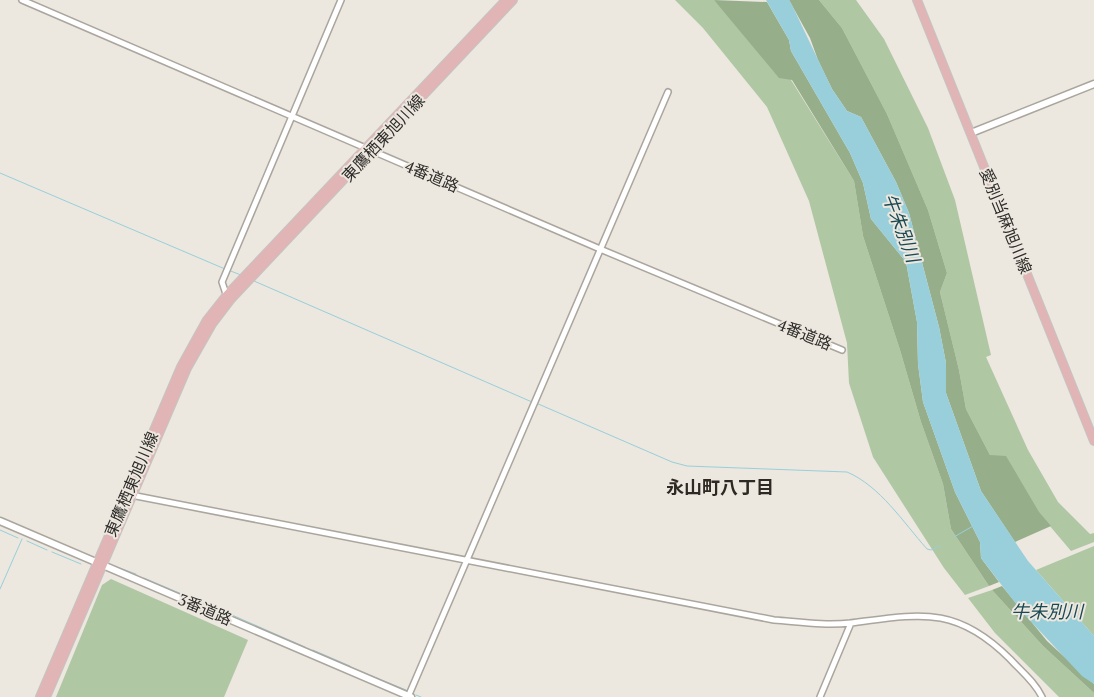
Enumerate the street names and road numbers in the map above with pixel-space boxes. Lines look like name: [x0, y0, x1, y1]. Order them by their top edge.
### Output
street label: 東鷹栖東旭川線: [337, 90, 429, 186]
street label: 4番道路: [402, 155, 462, 197]
street label: 愛別当麻旭川線: [975, 165, 1037, 277]
street label: 4番道路: [775, 313, 835, 355]
street label: 東鷹栖東旭川線: [99, 428, 163, 540]
street label: 3番道路: [175, 588, 235, 630]

